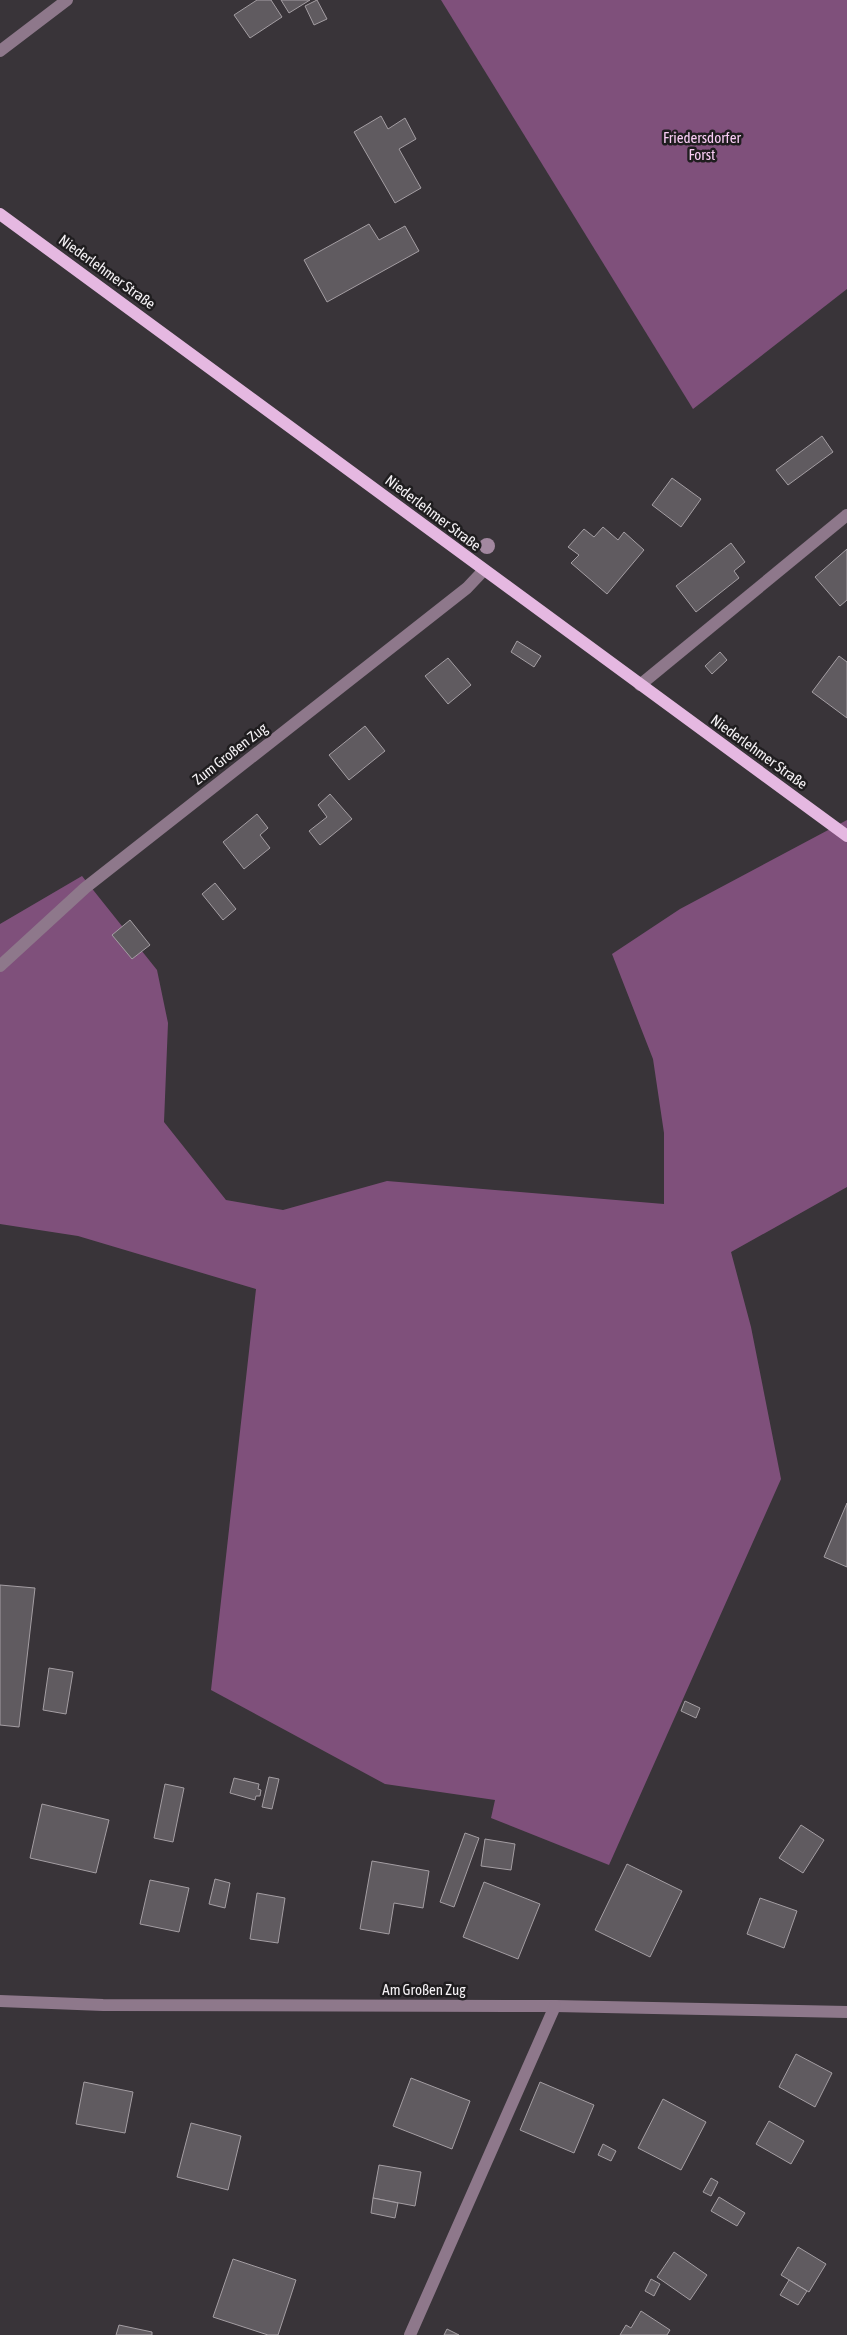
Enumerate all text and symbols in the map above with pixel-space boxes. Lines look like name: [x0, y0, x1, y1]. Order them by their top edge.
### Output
park label: Friedersdorfer Forst: [663, 129, 741, 163]
street label: Niederlehmer Straße: [56, 231, 159, 312]
street label: Niederlehmer Straße: [382, 471, 484, 554]
street label: Niederlehmer Straße: [708, 711, 811, 792]
street label: Zum Großen Zug: [189, 719, 271, 788]
street label: Am Großen Zug: [382, 1981, 466, 1998]

